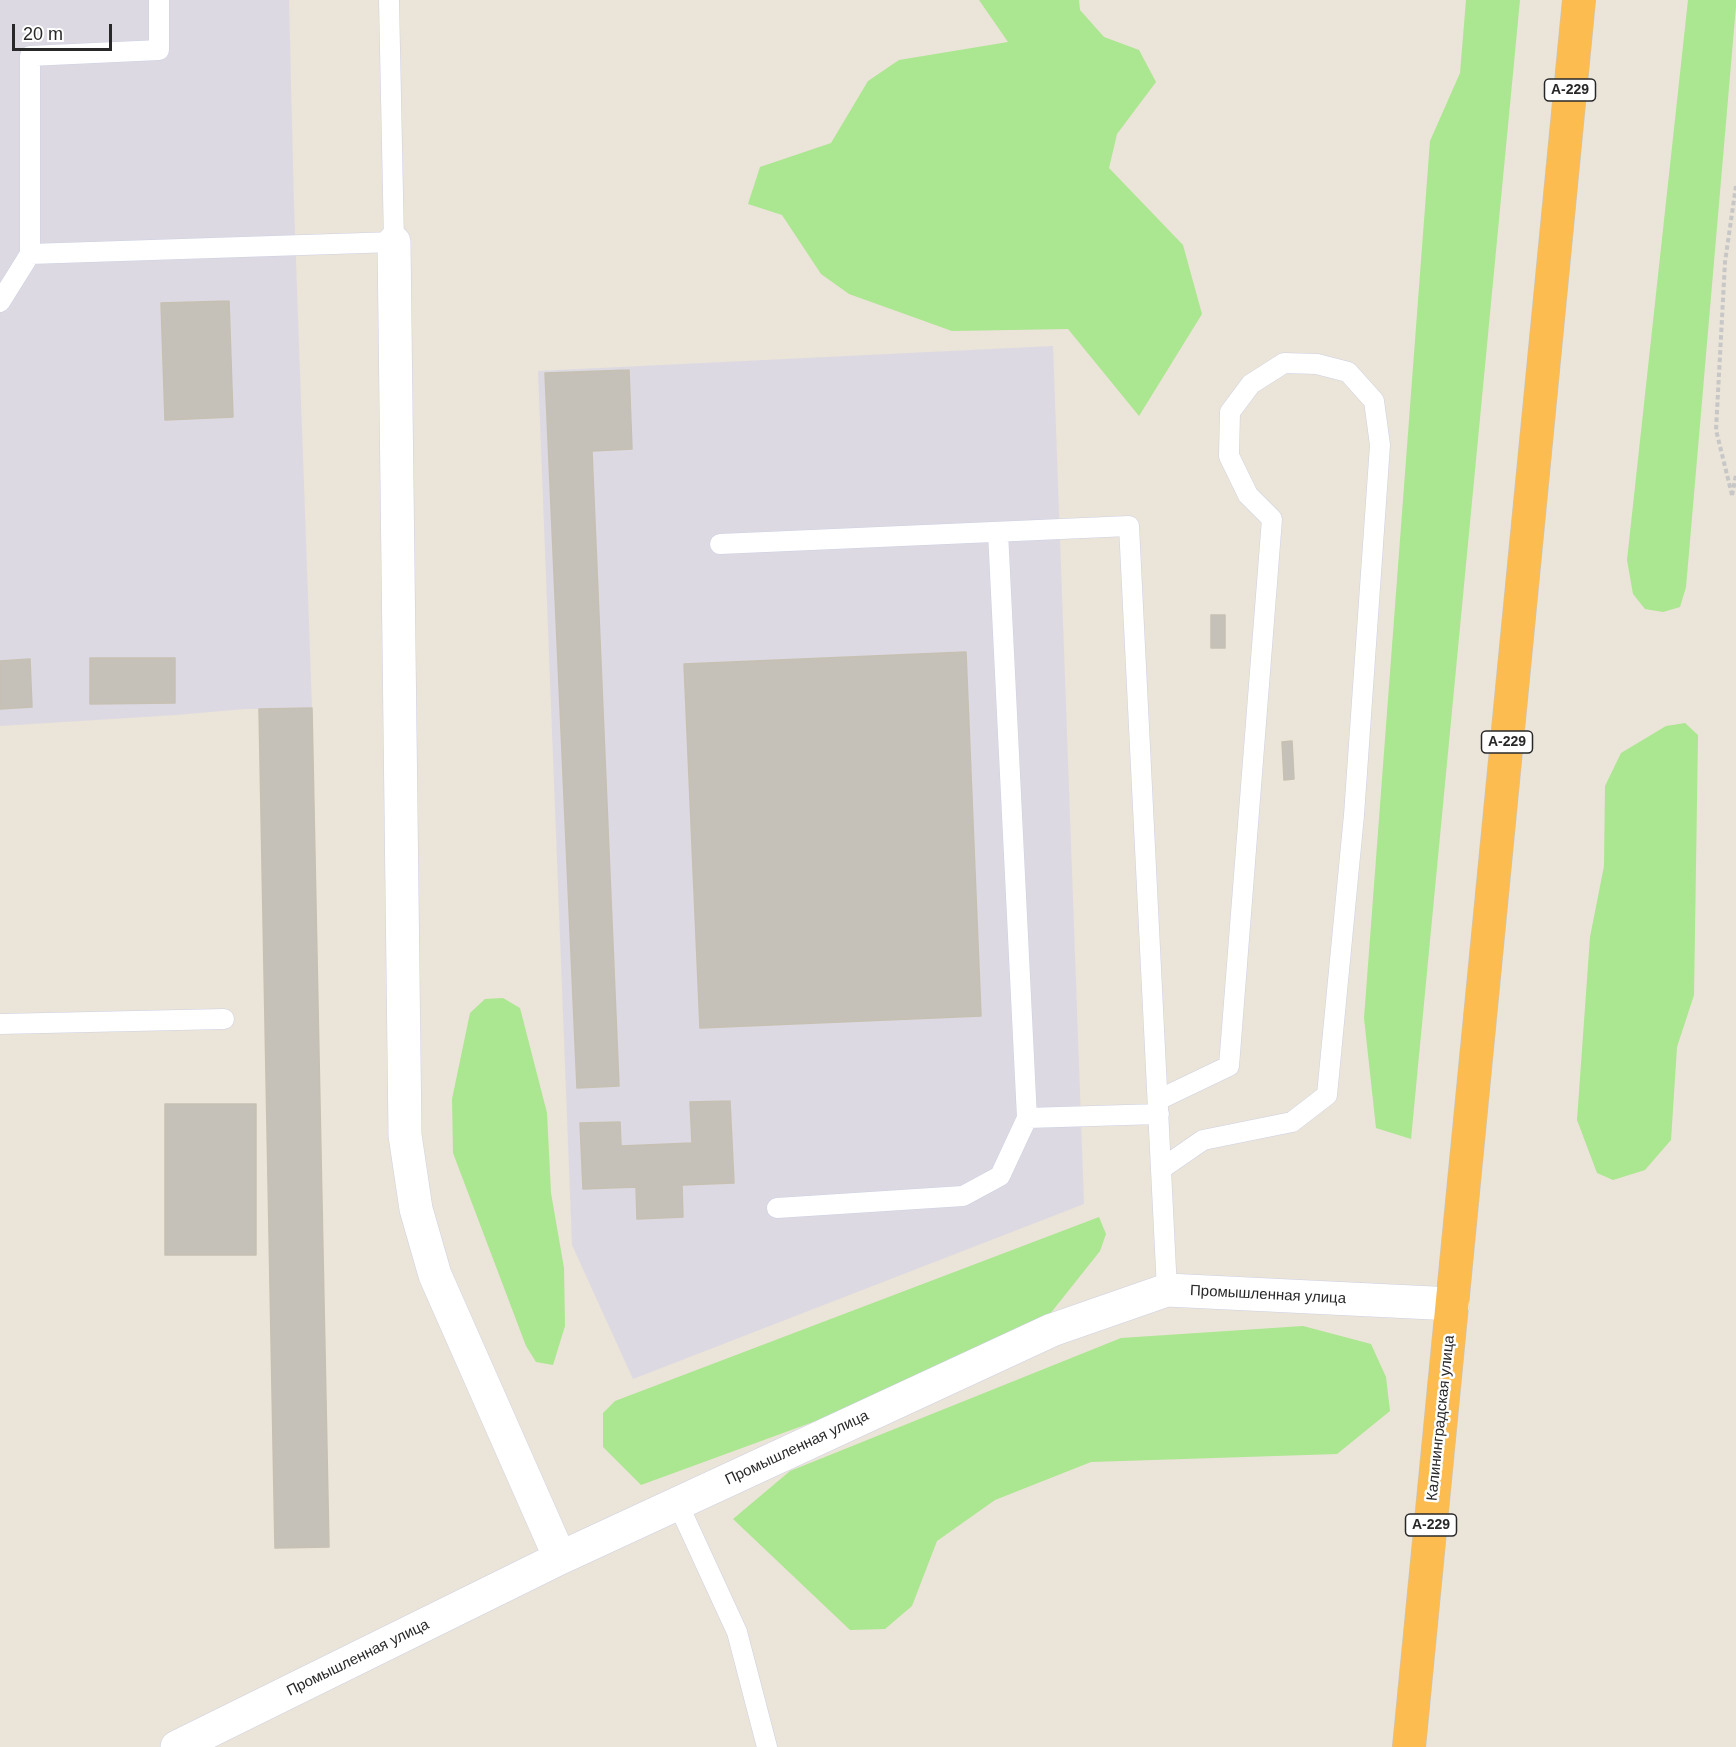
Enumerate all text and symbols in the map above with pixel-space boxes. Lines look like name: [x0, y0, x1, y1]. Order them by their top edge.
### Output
scale bar: [15, 12, 116, 50]
text: 20 m: [23, 24, 63, 44]
road number: А-229: [1544, 79, 1596, 101]
road number: А-229: [1482, 731, 1532, 753]
street label: Промышленная улица: [1190, 1282, 1346, 1308]
street label: Калининградская улица: [1423, 1334, 1459, 1502]
street label: Промышленная улица: [722, 1407, 872, 1489]
road number: А-229: [1406, 1514, 1456, 1536]
street label: Промышленная улица: [284, 1616, 432, 1700]

